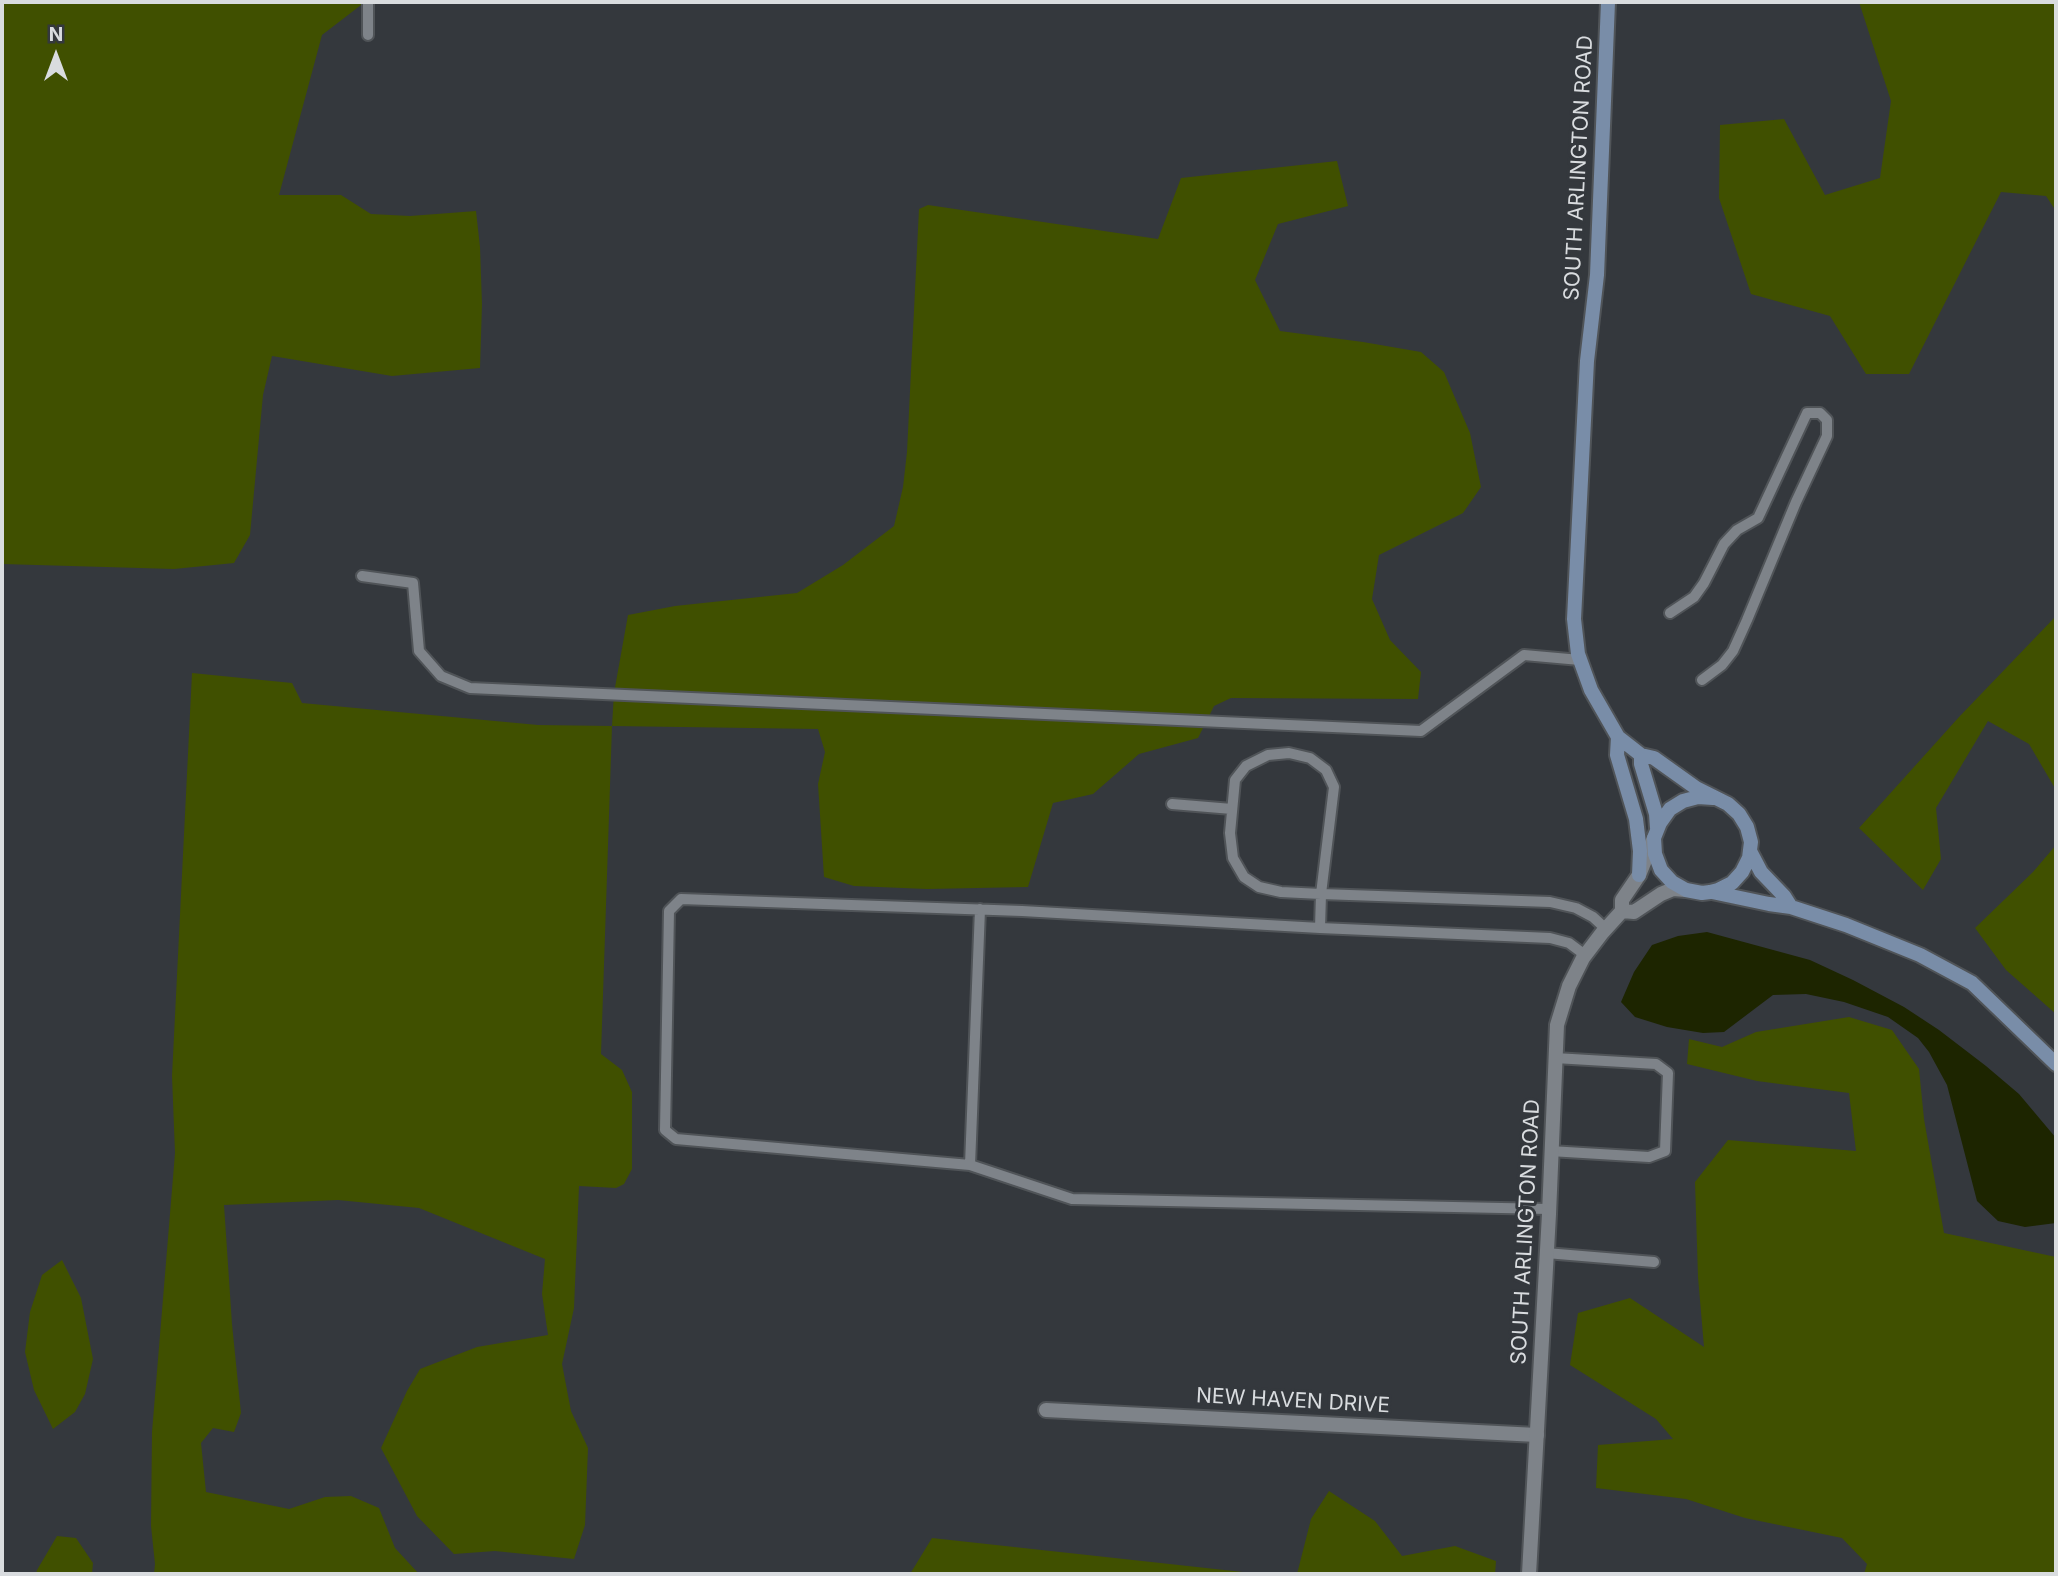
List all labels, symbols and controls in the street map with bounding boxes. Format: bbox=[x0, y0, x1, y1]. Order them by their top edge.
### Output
north arrow bbox=[21, 21, 91, 91]
text: N bbox=[49, 23, 63, 46]
street label: SOUTH ARLINGTON ROAD bbox=[1559, 35, 1599, 301]
street label: SOUTH ARLINGTON ROAD bbox=[1506, 1099, 1546, 1365]
street label: NEW HAVEN DRIVE bbox=[1195, 1383, 1391, 1419]

